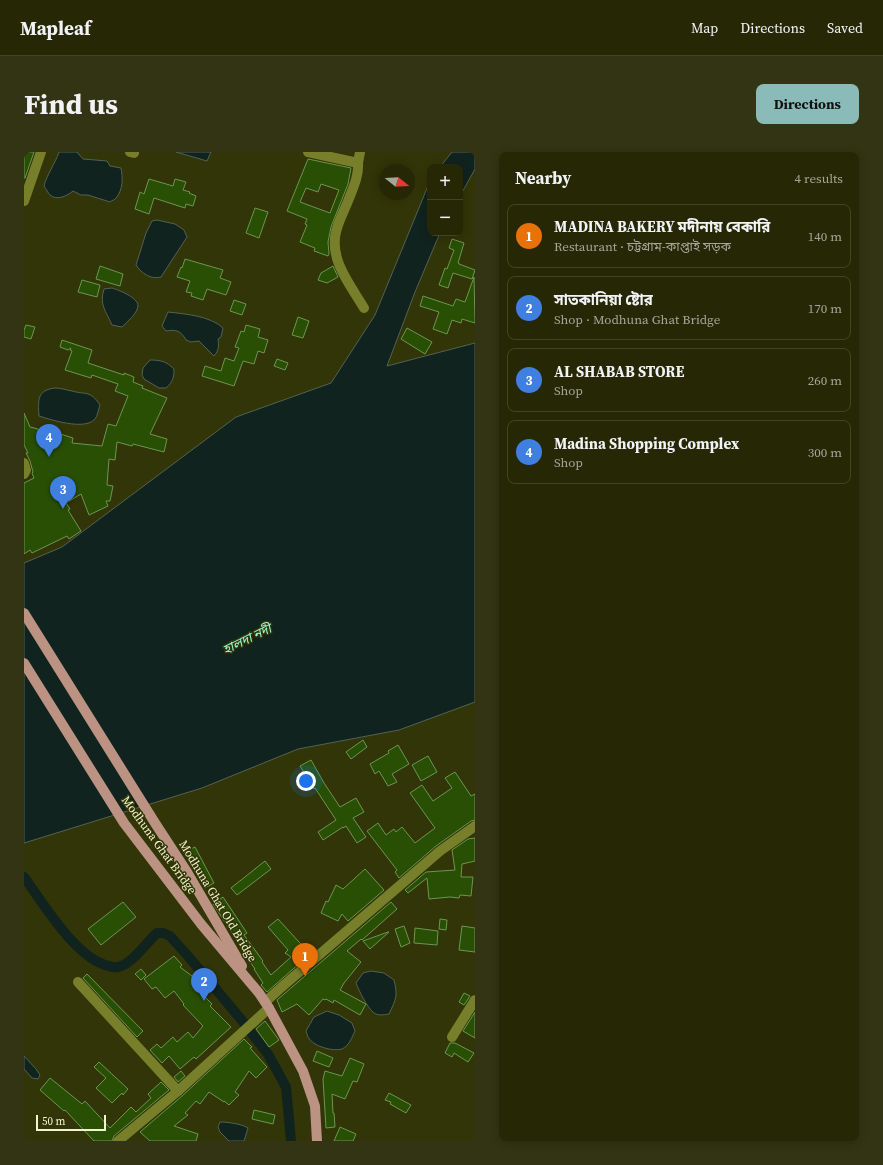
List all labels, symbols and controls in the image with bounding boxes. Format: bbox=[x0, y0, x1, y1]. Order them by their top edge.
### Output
text: Mapleaf bbox=[20, 15, 91, 41]
text: Map bbox=[691, 18, 718, 38]
text: Directions bbox=[740, 18, 805, 38]
text: Saved bbox=[827, 18, 863, 38]
button: Directions bbox=[756, 84, 859, 124]
text: Find us bbox=[24, 85, 118, 123]
north arrow bbox=[379, 164, 415, 200]
map controls bbox=[427, 164, 463, 236]
button: + bbox=[427, 164, 463, 200]
text: Nearby bbox=[515, 166, 571, 190]
text: 4 results bbox=[795, 170, 843, 187]
button: − bbox=[427, 200, 463, 236]
text: MADINA BAKERY মদীনায় বেকারি bbox=[554, 216, 770, 237]
text: 1 bbox=[525, 228, 533, 245]
text: 140 m bbox=[808, 228, 842, 245]
text: Restaurant · চট্টগ্রাম-কাপ্তাই সড়ক bbox=[554, 238, 731, 255]
text: সাতকানিয়া ষ্টোর bbox=[554, 289, 653, 310]
text: 2 bbox=[525, 300, 533, 317]
text: 170 m bbox=[808, 300, 842, 317]
text: Shop · Modhuna Ghat Bridge bbox=[554, 311, 720, 328]
text: AL SHABAB STORE bbox=[554, 361, 685, 382]
text: 3 bbox=[525, 372, 533, 389]
text: 260 m bbox=[808, 372, 842, 389]
text: Shop bbox=[554, 382, 583, 399]
pin: 4 bbox=[36, 424, 62, 457]
text: Madina Shopping Complex bbox=[554, 433, 739, 454]
text: 4 bbox=[525, 444, 533, 461]
text: 300 m bbox=[808, 444, 842, 461]
text: Shop bbox=[554, 454, 583, 471]
pin: 3 bbox=[50, 476, 76, 509]
water label: হালদা নদী bbox=[220, 619, 276, 658]
your location bbox=[296, 771, 316, 791]
street label: Modhuna Ghat Bridge bbox=[118, 793, 200, 897]
street label: Modhuna Ghat Old Bridge bbox=[175, 837, 261, 965]
pin: 1 bbox=[292, 943, 318, 976]
pin: 2 bbox=[191, 968, 217, 1001]
scale bar bbox=[36, 1113, 106, 1132]
text: 50 m bbox=[42, 1114, 65, 1129]

